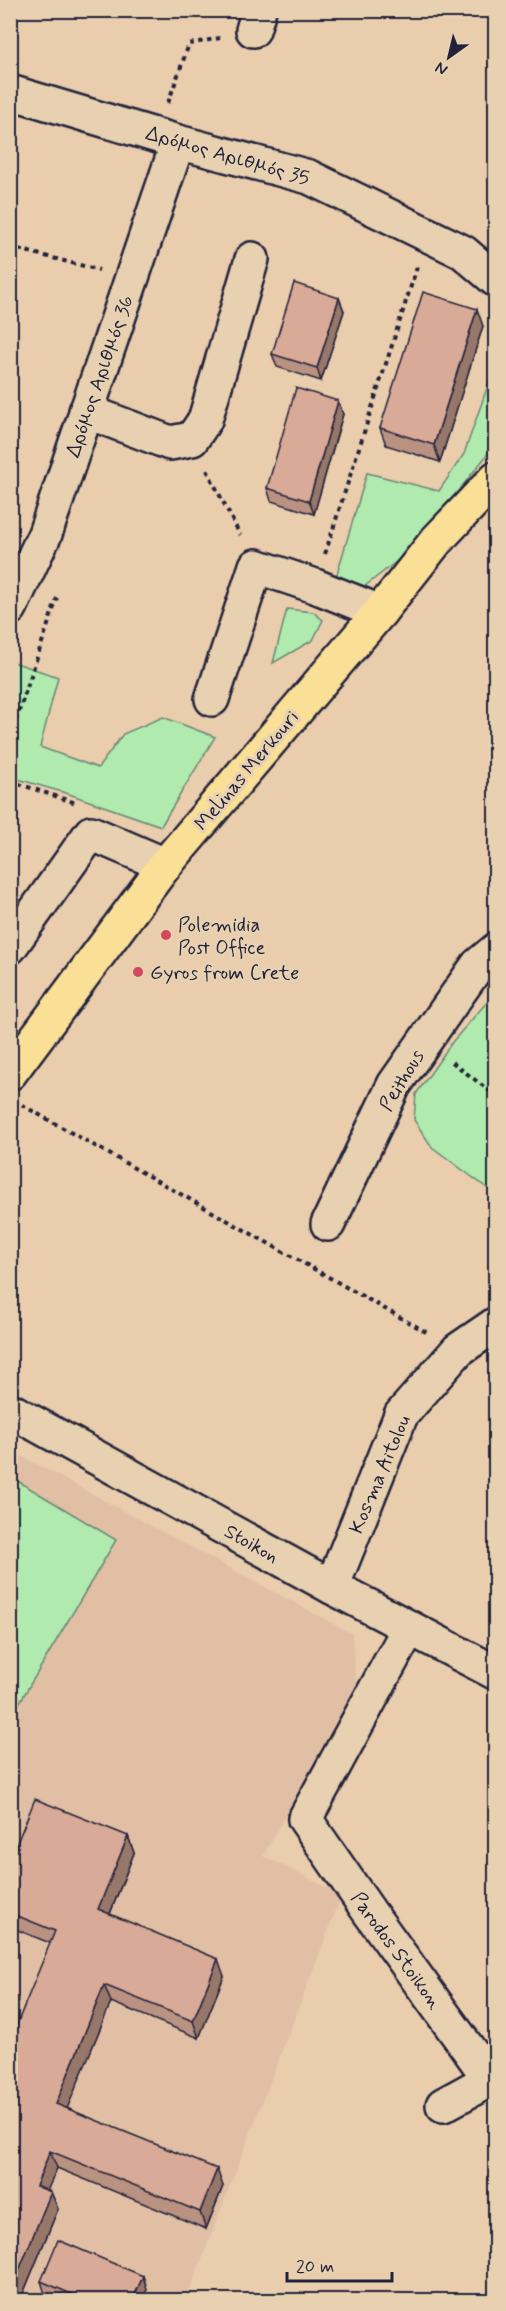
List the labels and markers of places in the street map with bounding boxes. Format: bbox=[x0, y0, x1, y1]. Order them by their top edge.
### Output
place label: Polemidia Post Office bbox=[178, 912, 265, 962]
marker: Polemidia Post Office bbox=[159, 928, 173, 942]
place label: Gyros from Crete bbox=[150, 960, 299, 987]
marker: Gyros from Crete bbox=[131, 965, 145, 979]

